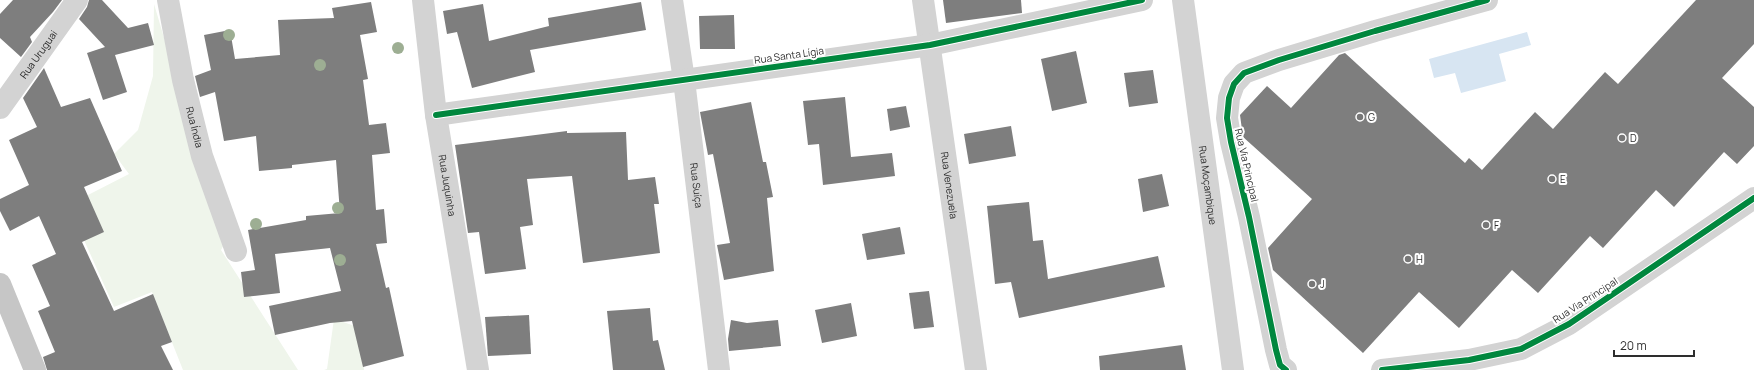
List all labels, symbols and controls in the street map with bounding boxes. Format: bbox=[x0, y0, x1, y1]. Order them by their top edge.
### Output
street label: Rua Uruguai bbox=[16, 27, 60, 81]
street label: Rua Santa Lígia bbox=[753, 43, 825, 67]
street label: Rua Índia bbox=[183, 105, 207, 149]
place label: G bbox=[1368, 110, 1375, 124]
marker: G bbox=[1355, 112, 1365, 122]
street label: Rua Via Principal bbox=[1232, 127, 1262, 203]
place label: D bbox=[1630, 131, 1637, 145]
marker: D bbox=[1617, 133, 1627, 143]
street label: Rua Moçambique bbox=[1196, 145, 1220, 226]
street label: Rua Venezuela bbox=[938, 151, 961, 220]
street label: Rua Juquinha bbox=[436, 154, 460, 217]
street label: Rua Suíça bbox=[687, 162, 706, 209]
place label: E bbox=[1560, 172, 1566, 186]
marker: E bbox=[1547, 174, 1557, 184]
place label: F bbox=[1494, 218, 1499, 232]
marker: F bbox=[1481, 220, 1491, 230]
place label: H bbox=[1416, 252, 1423, 266]
marker: H bbox=[1403, 254, 1413, 264]
street label: Rua Via Principal bbox=[1550, 274, 1620, 326]
place label: J bbox=[1320, 277, 1325, 291]
marker: J bbox=[1307, 279, 1317, 289]
scale bar bbox=[1614, 332, 1694, 358]
text: 20 m bbox=[1620, 337, 1647, 354]

